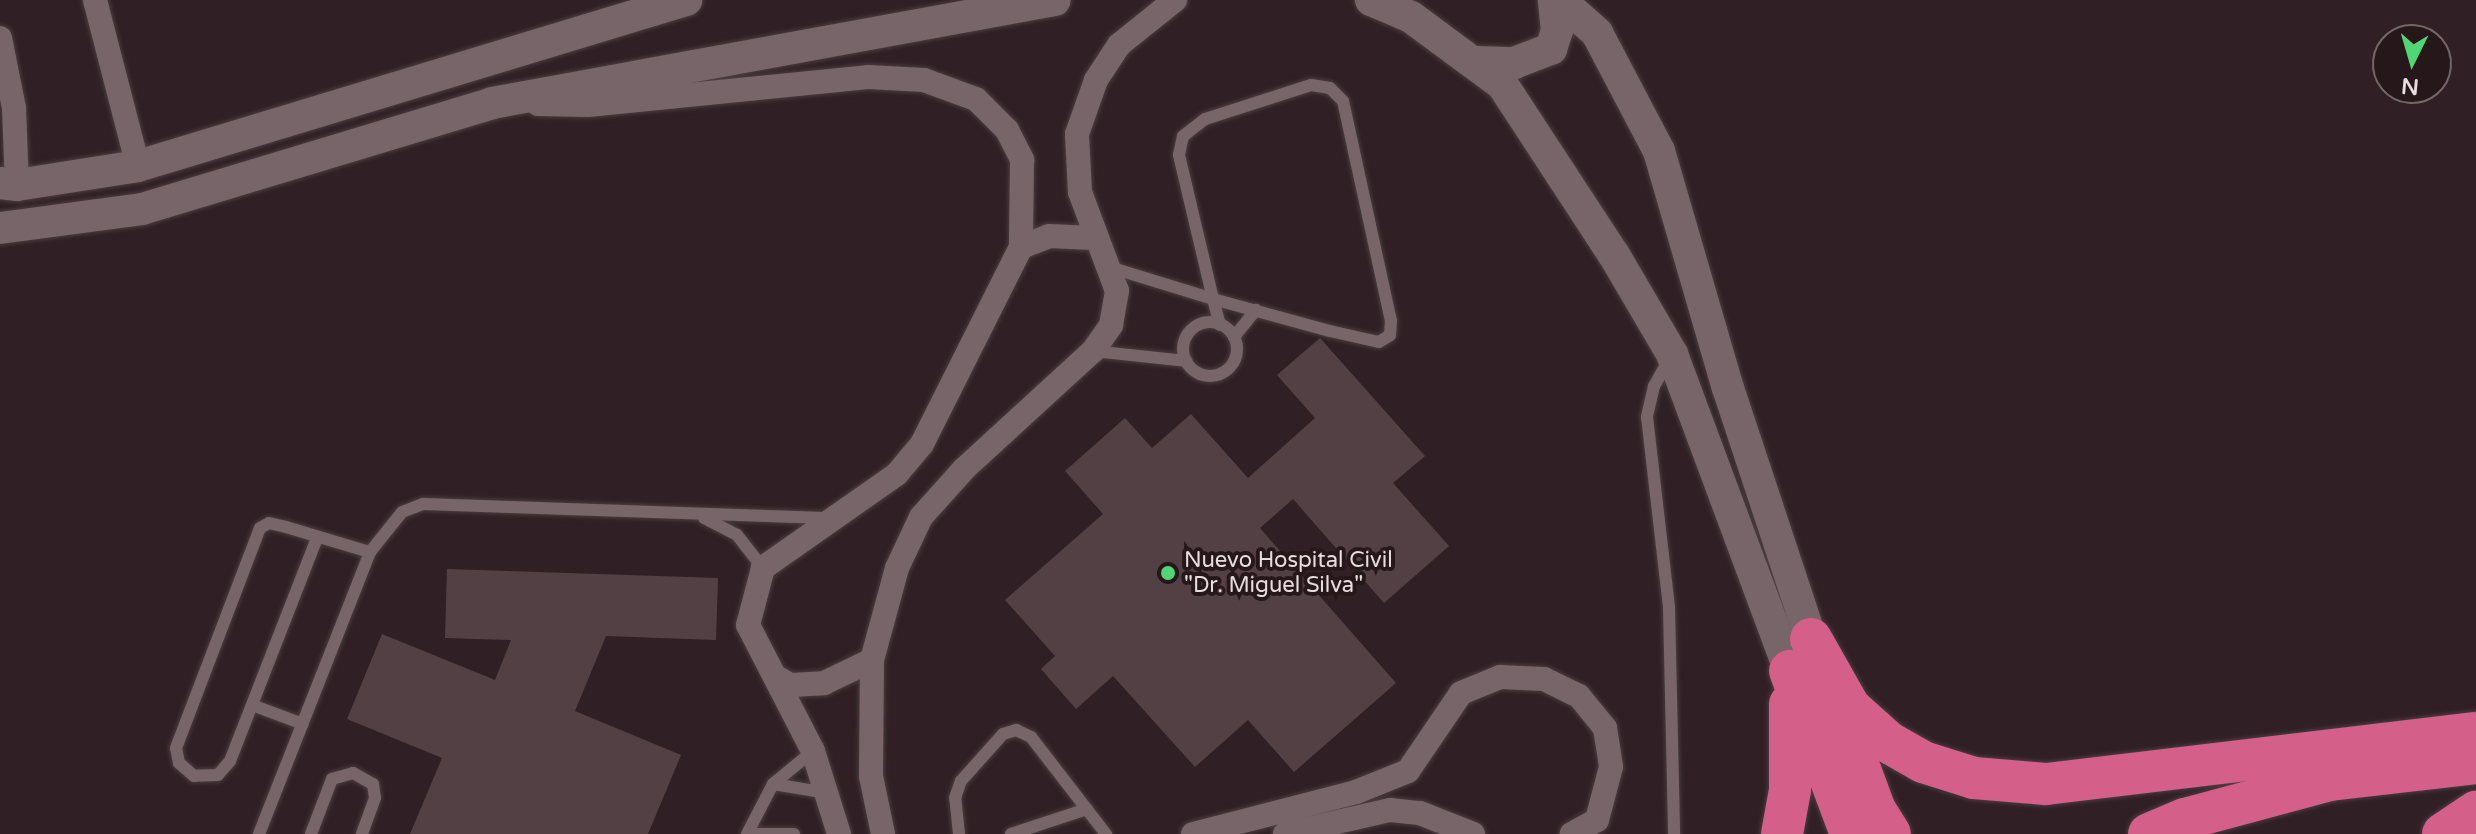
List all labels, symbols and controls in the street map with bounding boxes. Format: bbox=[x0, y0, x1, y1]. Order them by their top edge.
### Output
north arrow bbox=[2372, 24, 2452, 104]
text: N bbox=[2400, 72, 2420, 100]
place label: Nuevo Hospital Civil "Dr. Miguel Silva" bbox=[1184, 547, 1393, 598]
marker: Nuevo Hospital Civil "Dr. Miguel Silva" bbox=[1159, 564, 1177, 582]

